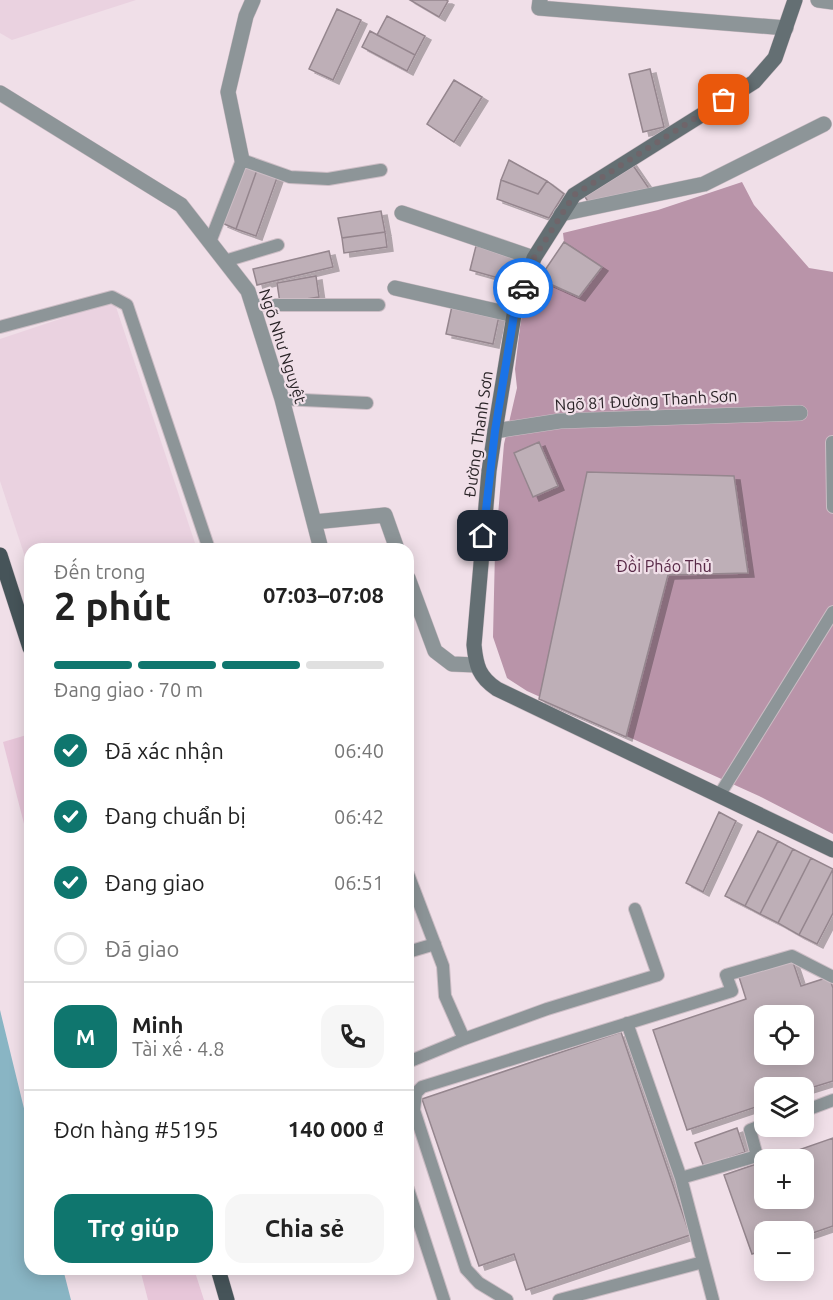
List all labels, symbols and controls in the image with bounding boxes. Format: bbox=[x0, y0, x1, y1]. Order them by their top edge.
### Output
pin bbox=[698, 74, 749, 125]
icon: bag bbox=[707, 83, 740, 116]
courier bbox=[493, 258, 553, 318]
icon: car bbox=[507, 272, 540, 305]
street label: Ngõ Như Nguyệt bbox=[256, 286, 310, 406]
street label: Đường Thanh Sơn bbox=[460, 370, 496, 498]
street label: Ngõ 81 Đường Thanh Sơn bbox=[554, 386, 738, 414]
pin bbox=[457, 510, 508, 561]
icon: home bbox=[466, 519, 499, 552]
park label: Đồi Pháo Thủ bbox=[616, 554, 712, 575]
text: Đến trong bbox=[54, 560, 145, 583]
text: 07:03–07:08 bbox=[263, 582, 384, 607]
text: 2 phút bbox=[54, 584, 171, 627]
text: Đang giao · 70 m bbox=[54, 678, 203, 701]
icon: check bbox=[54, 734, 87, 767]
text: Đã xác nhận bbox=[105, 738, 224, 763]
text: 06:40 bbox=[334, 739, 384, 762]
icon: check bbox=[54, 800, 87, 833]
text: Đang chuẩn bị bbox=[105, 803, 246, 828]
text: 06:42 bbox=[334, 805, 384, 828]
icon: check bbox=[54, 866, 87, 899]
text: Đang giao bbox=[105, 870, 205, 895]
text: 06:51 bbox=[334, 871, 384, 894]
text: Đã giao bbox=[105, 936, 179, 961]
button: phone bbox=[321, 1005, 384, 1068]
map controls bbox=[754, 1005, 814, 1281]
button: locate bbox=[754, 1005, 814, 1065]
text: Minh bbox=[132, 1012, 183, 1037]
text: M bbox=[76, 1024, 95, 1049]
text: Tài xế · 4.8 bbox=[132, 1037, 225, 1060]
button: layers bbox=[754, 1077, 814, 1137]
text: 140 000 ₫ bbox=[288, 1116, 384, 1141]
text: Đơn hàng #5195 bbox=[54, 1117, 219, 1142]
button: + bbox=[754, 1149, 814, 1209]
button: Trợ giúp bbox=[54, 1194, 213, 1263]
button: Chia sẻ bbox=[225, 1194, 384, 1263]
button: − bbox=[754, 1221, 814, 1281]

